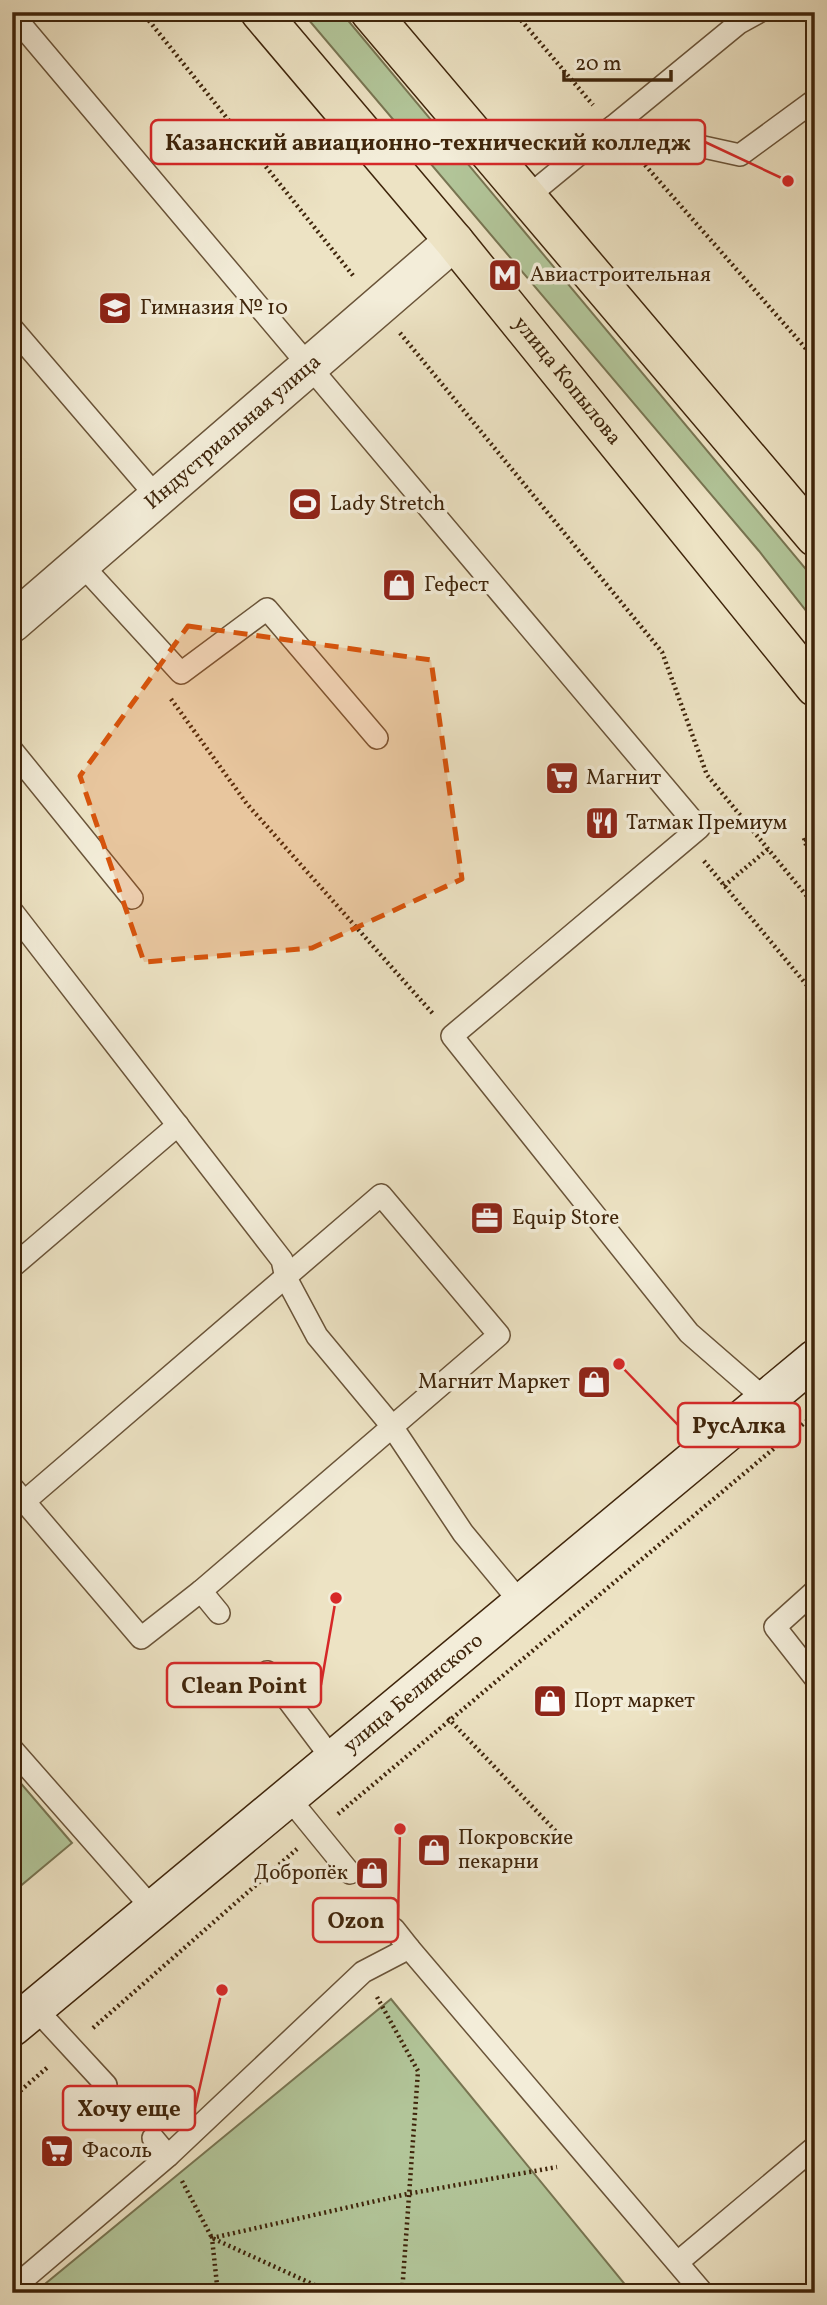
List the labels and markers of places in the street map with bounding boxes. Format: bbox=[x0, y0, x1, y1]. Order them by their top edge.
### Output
callout: Казанский авиационно-технический колледж bbox=[151, 120, 705, 164]
metro station icon: Авиастроительная bbox=[486, 256, 524, 294]
place label: Авиастроительная bbox=[530, 261, 711, 290]
school or university icon: Гимназия № 10 bbox=[96, 289, 134, 327]
place label: Гимназия № 10 bbox=[140, 294, 288, 323]
sports icon: Lady Stretch bbox=[286, 485, 324, 523]
place label: Lady Stretch bbox=[330, 490, 445, 519]
shop icon: Гефест bbox=[380, 566, 418, 604]
place label: Гефест bbox=[424, 571, 489, 600]
supermarket icon: Магнит bbox=[543, 759, 581, 797]
place label: Магнит bbox=[586, 764, 662, 793]
restaurant icon: Татмак Премиум bbox=[583, 804, 621, 842]
place label: Татмак Премиум bbox=[626, 809, 787, 838]
office icon: Equip Store bbox=[468, 1199, 506, 1237]
place label: Equip Store bbox=[512, 1204, 619, 1233]
shop icon: Магнит Маркет bbox=[575, 1363, 613, 1401]
place label: Магнит Маркет bbox=[418, 1368, 570, 1397]
callout: РусАлка bbox=[678, 1403, 800, 1447]
callout: Clean Point bbox=[167, 1663, 321, 1707]
shop icon: Порт маркет bbox=[531, 1682, 569, 1720]
place label: Порт маркет bbox=[574, 1687, 695, 1716]
place label: Покровские пекарни bbox=[458, 1824, 573, 1877]
shop icon: Покровские пекарни bbox=[415, 1831, 453, 1869]
shop icon: Добропёк bbox=[353, 1854, 391, 1892]
place label: Добропёк bbox=[254, 1859, 348, 1888]
callout: Ozon bbox=[313, 1898, 398, 1942]
callout: Хочу еще bbox=[63, 2086, 195, 2130]
supermarket icon: Фасоль bbox=[38, 2132, 76, 2170]
place label: Фасоль bbox=[82, 2137, 152, 2166]

